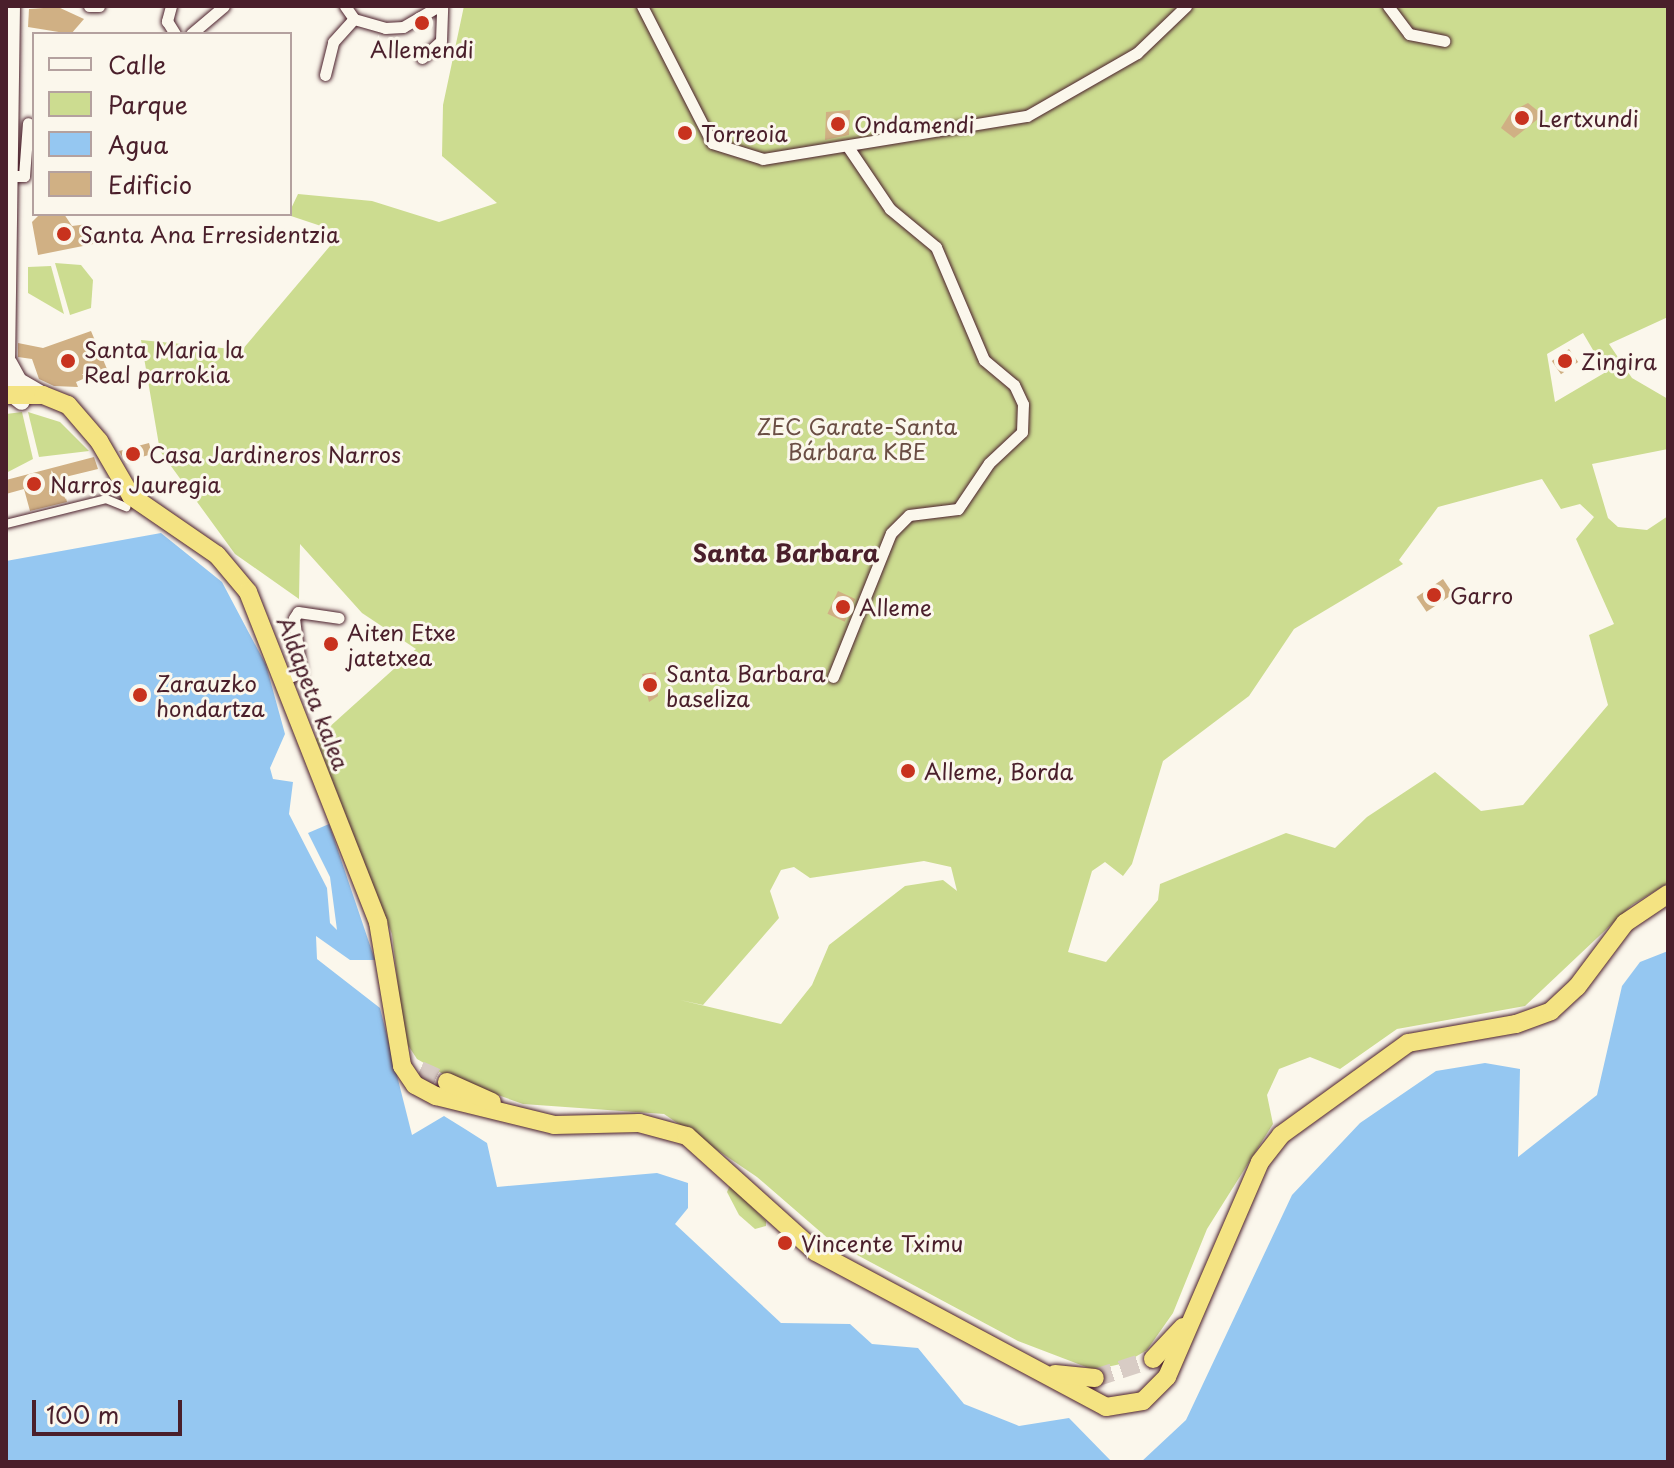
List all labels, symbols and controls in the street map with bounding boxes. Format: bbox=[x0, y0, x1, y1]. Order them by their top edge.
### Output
marker: Allemendi bbox=[413, 14, 431, 32]
legend bbox=[32, 32, 292, 216]
place label: Allemendi bbox=[370, 36, 474, 62]
text: Calle bbox=[108, 46, 166, 82]
text: Parque bbox=[108, 86, 188, 122]
place label: Lertxundi bbox=[1538, 105, 1639, 131]
marker: Lertxundi bbox=[1513, 109, 1531, 127]
place label: Ondamendi bbox=[854, 111, 974, 137]
marker: Ondamendi bbox=[829, 115, 847, 133]
place label: Torreoia bbox=[701, 120, 788, 146]
marker: Torreoia bbox=[676, 124, 694, 142]
text: Agua bbox=[108, 126, 168, 162]
text: Edificio bbox=[108, 166, 192, 202]
place label: Santa Ana Erresidentzia bbox=[80, 221, 340, 247]
marker: Santa Ana Erresidentzia bbox=[55, 225, 73, 243]
place label: Santa Maria la Real parrokia bbox=[84, 335, 244, 386]
place label: Zingira bbox=[1581, 348, 1657, 374]
marker: Santa Maria la Real parrokia bbox=[59, 352, 77, 370]
marker: Zingira bbox=[1556, 352, 1574, 370]
park label: ZEC Garate-Santa Bárbara KBE bbox=[757, 412, 957, 464]
place label: Casa Jardineros Narros bbox=[149, 441, 402, 467]
marker: Casa Jardineros Narros bbox=[124, 445, 142, 463]
place label: Narros Jauregia bbox=[50, 471, 222, 497]
marker: Narros Jauregia bbox=[25, 475, 43, 493]
district label: Santa Barbara bbox=[693, 539, 879, 567]
place label: Garro bbox=[1450, 582, 1513, 608]
marker: Garro bbox=[1425, 586, 1443, 604]
place label: Alleme bbox=[859, 594, 932, 620]
marker: Alleme bbox=[834, 598, 852, 616]
street label: Aldapeta kalea bbox=[273, 612, 355, 774]
place label: Aiten Etxe jatetxea bbox=[347, 618, 457, 670]
marker: Aiten Etxe jatetxea bbox=[322, 635, 340, 653]
place label: Santa Barbara baseliza bbox=[666, 659, 824, 710]
place label: Zarauzko hondartza bbox=[156, 669, 265, 720]
marker: Santa Barbara baseliza bbox=[641, 676, 659, 694]
marker: Zarauzko hondartza bbox=[131, 686, 149, 704]
place label: Alleme, Borda bbox=[924, 758, 1074, 784]
marker: Alleme, Borda bbox=[899, 762, 917, 780]
place label: Vincente Tximu bbox=[801, 1230, 963, 1256]
marker: Vincente Tximu bbox=[776, 1234, 794, 1252]
scale bar bbox=[36, 1384, 186, 1434]
text: 100 m bbox=[46, 1396, 119, 1432]

